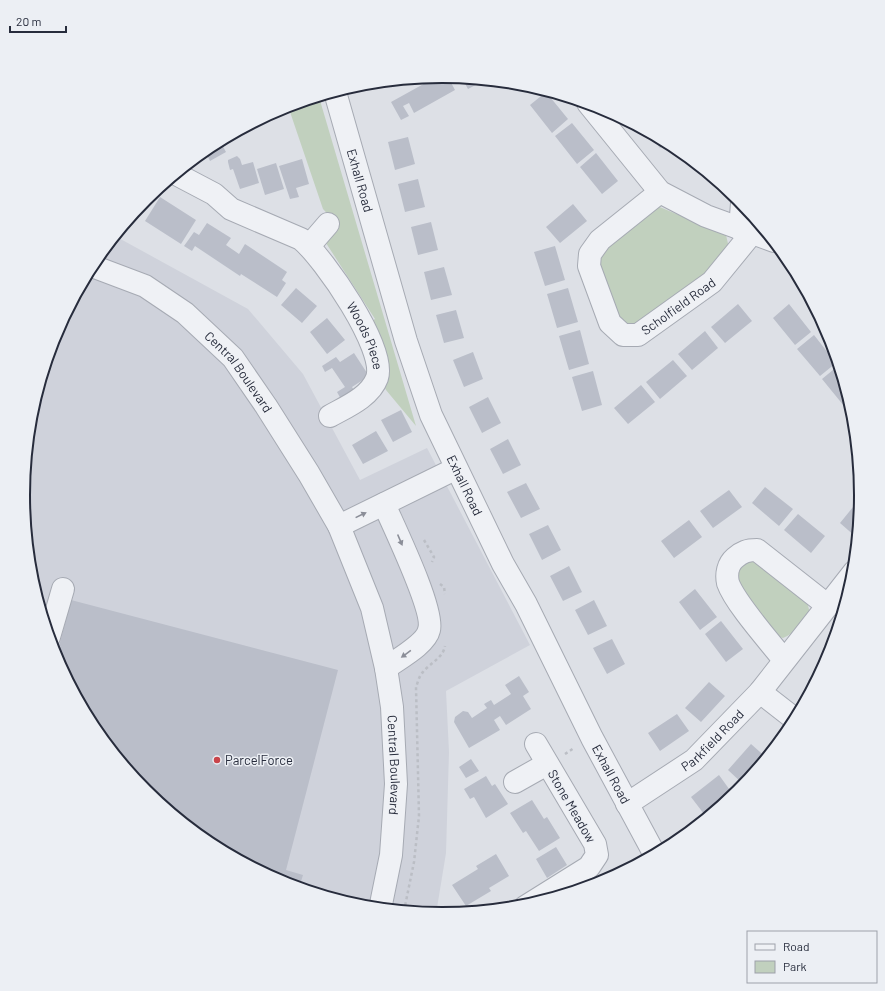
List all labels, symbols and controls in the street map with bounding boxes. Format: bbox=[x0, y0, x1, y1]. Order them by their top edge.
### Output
scale bar bbox=[10, 8, 66, 34]
text: 20 m bbox=[16, 14, 42, 28]
street label: Exhall Road bbox=[344, 147, 377, 214]
street label: Scholfield Road bbox=[638, 274, 719, 338]
street label: Woods Piece bbox=[343, 299, 386, 370]
street label: Central Boulevard bbox=[201, 328, 276, 415]
street label: Exhall Road bbox=[444, 452, 486, 518]
one-way arrow bbox=[356, 512, 367, 518]
one-way arrow bbox=[397, 534, 403, 546]
one-way arrow bbox=[400, 649, 411, 658]
street label: Parkfield Road bbox=[678, 706, 747, 774]
street label: Central Boulevard bbox=[384, 715, 404, 815]
street label: Exhall Road bbox=[589, 742, 634, 807]
place label: ParcelForce bbox=[225, 752, 293, 768]
marker: ParcelForce bbox=[212, 755, 222, 765]
street label: Stone Meadow bbox=[545, 767, 599, 845]
legend bbox=[747, 931, 877, 983]
text: Road bbox=[783, 939, 810, 953]
text: Park bbox=[783, 959, 807, 973]

